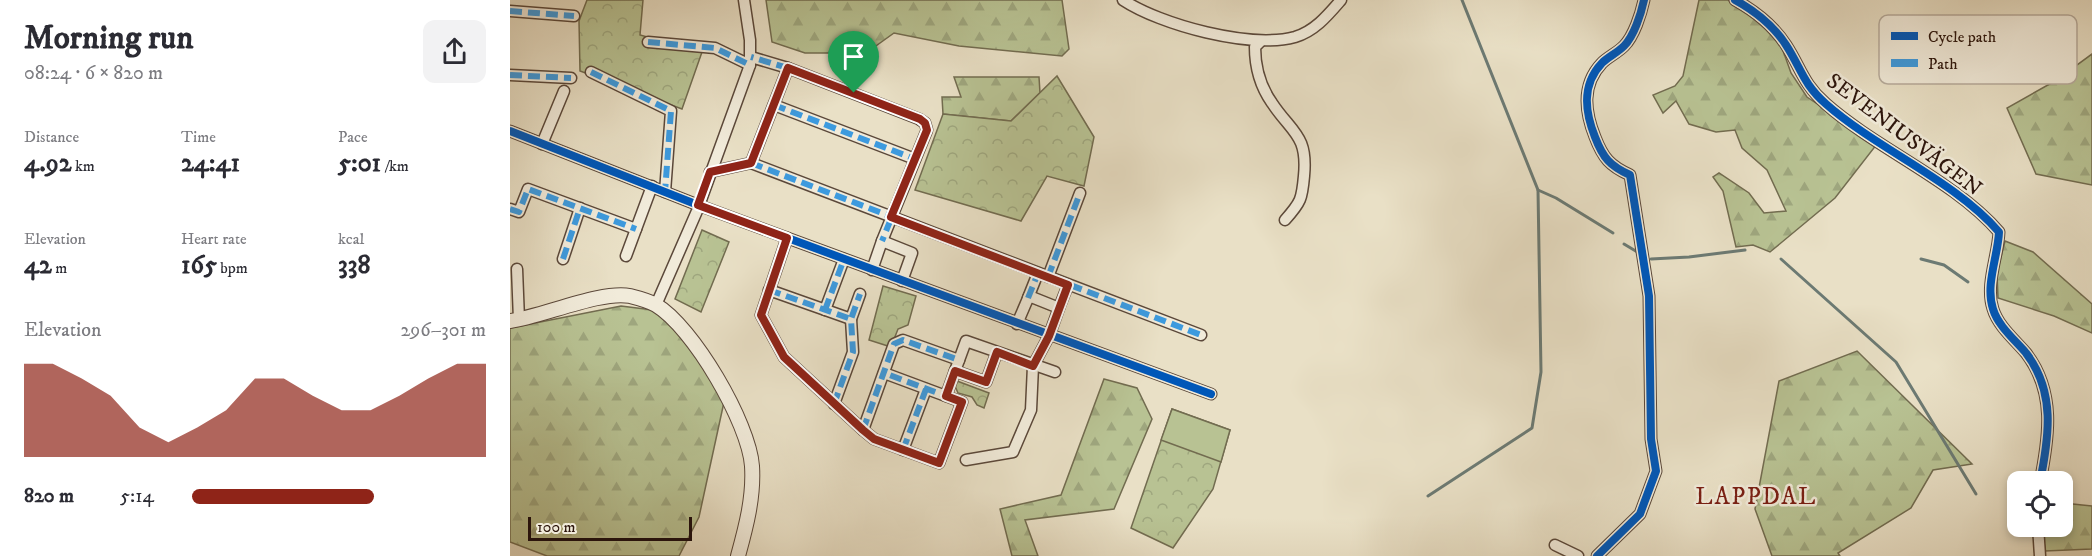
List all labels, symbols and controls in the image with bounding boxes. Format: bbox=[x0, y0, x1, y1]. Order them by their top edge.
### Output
legend bbox=[1879, 15, 2077, 84]
text: Morning run bbox=[24, 18, 193, 59]
button: share bbox=[423, 20, 486, 83]
text: Cycle path bbox=[1928, 27, 1997, 47]
pin bbox=[828, 31, 879, 93]
icon: arrive bbox=[837, 40, 870, 73]
text: Path bbox=[1928, 54, 1958, 74]
text: 08:24 · 6 × 820 m bbox=[24, 61, 163, 86]
street label: SEVENIUSVÄGEN bbox=[1821, 68, 1987, 202]
text: Distance bbox=[24, 127, 79, 147]
text: Time bbox=[181, 127, 216, 147]
text: Pace bbox=[338, 127, 368, 147]
text: 4.92 bbox=[24, 147, 72, 180]
text: 24:41 bbox=[181, 147, 240, 180]
text: 5:01 bbox=[338, 147, 381, 180]
text: km bbox=[72, 156, 95, 176]
text: /km bbox=[381, 156, 409, 176]
text: Elevation bbox=[24, 229, 86, 249]
text: Heart rate bbox=[181, 229, 247, 249]
text: kcal bbox=[338, 229, 364, 249]
text: 42 bbox=[24, 249, 52, 282]
text: 165 bbox=[181, 249, 217, 282]
text: 338 bbox=[338, 249, 370, 282]
text: m bbox=[52, 258, 67, 278]
text: bpm bbox=[217, 258, 248, 278]
text: Elevation bbox=[24, 318, 101, 343]
text: 296–301 m bbox=[400, 318, 486, 343]
map controls bbox=[2007, 471, 2073, 537]
button: locate bbox=[2007, 471, 2073, 537]
district label: LAPPDAL bbox=[1695, 482, 1817, 512]
text: 820 m bbox=[24, 484, 74, 509]
text: 5:14 bbox=[120, 484, 154, 509]
scale bar bbox=[528, 514, 692, 542]
text: 100 m bbox=[537, 517, 576, 537]

